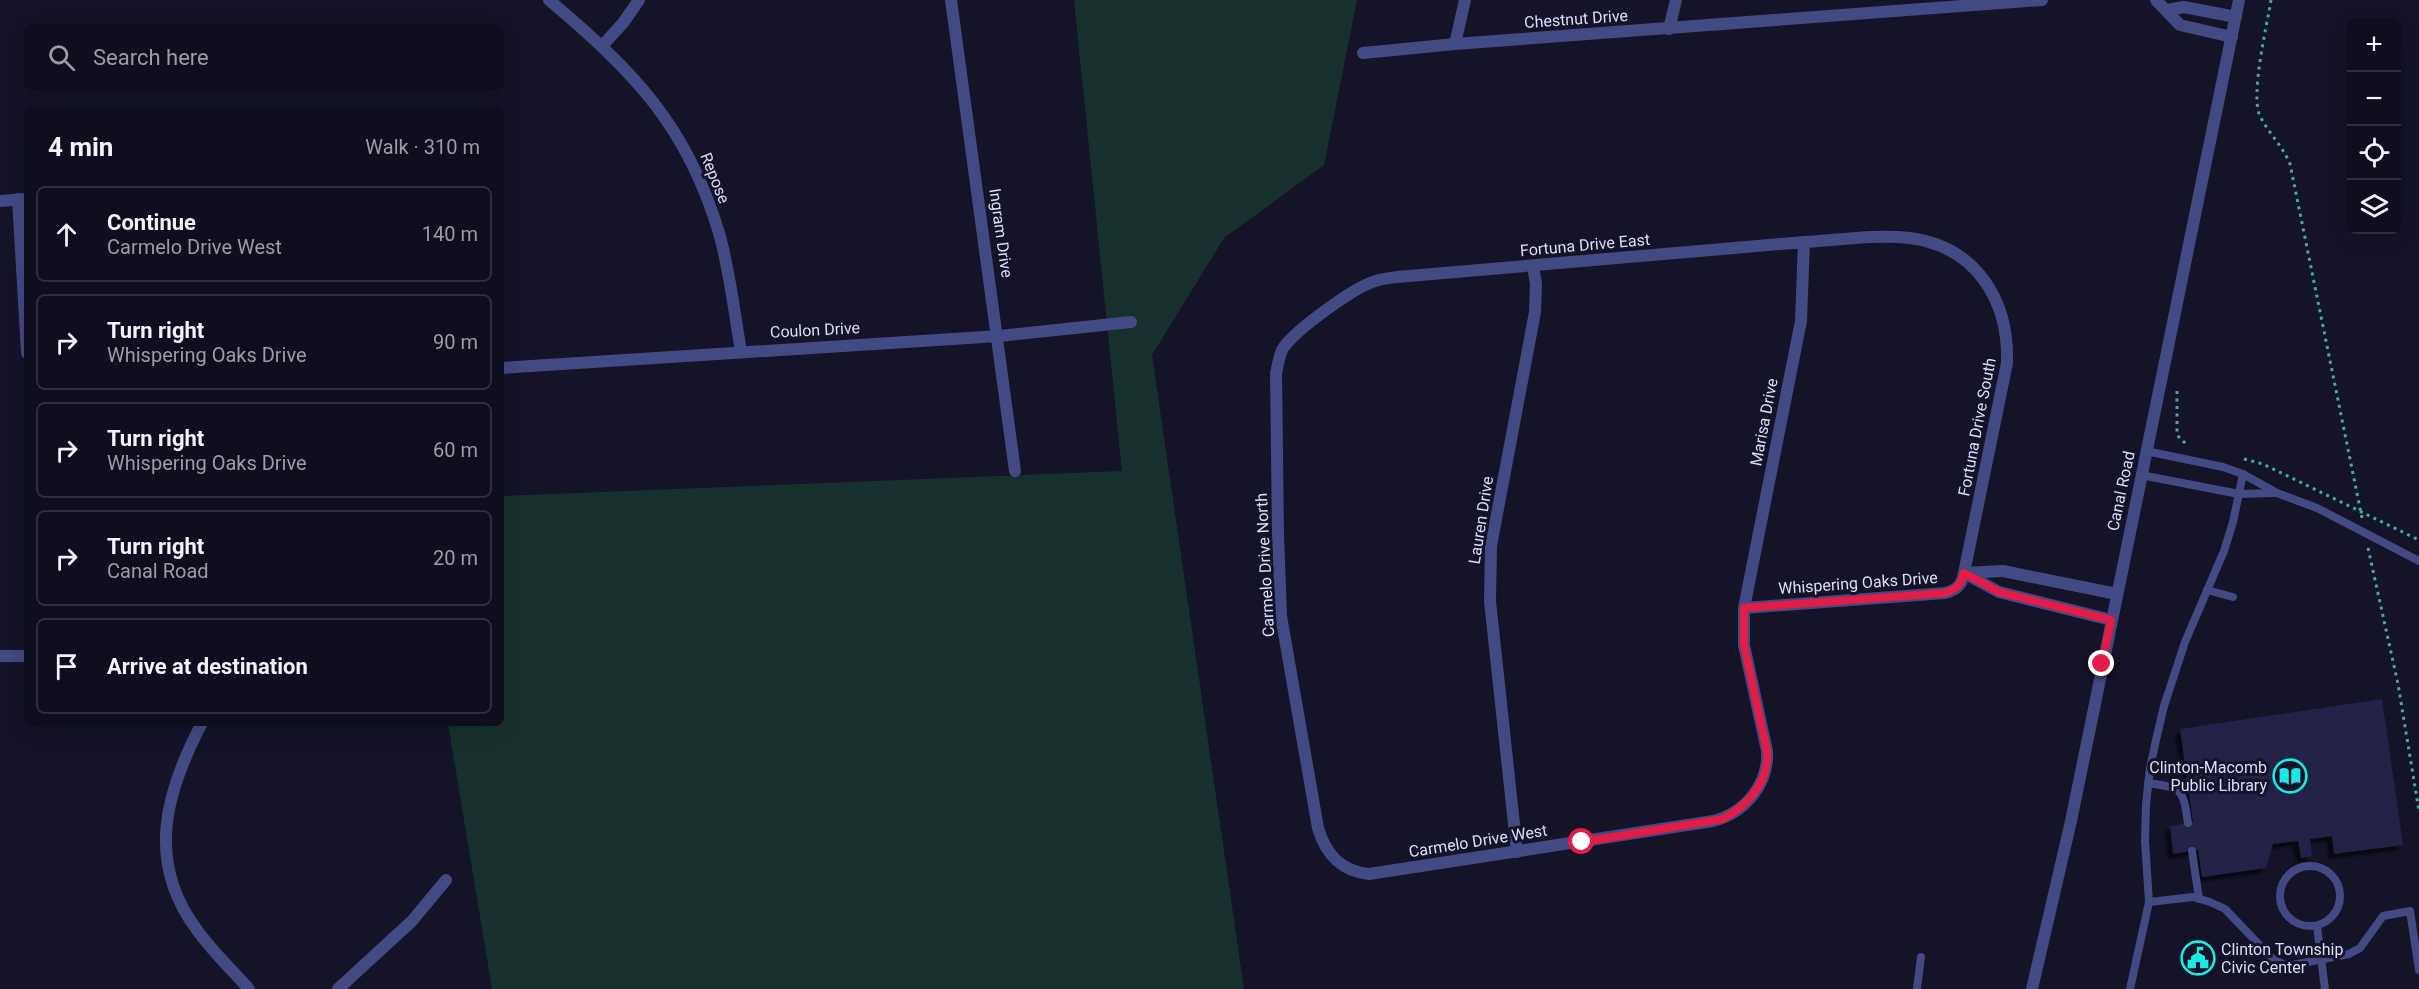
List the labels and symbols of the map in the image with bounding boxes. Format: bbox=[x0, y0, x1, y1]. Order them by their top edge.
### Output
street label: Chestnut Drive bbox=[1523, 6, 1629, 32]
street label: Repose bbox=[696, 150, 734, 206]
street label: Ingram Drive bbox=[985, 187, 1017, 279]
street label: Fortuna Drive East bbox=[1519, 230, 1651, 260]
street label: Coulon Drive bbox=[770, 318, 860, 342]
street label: Fortuna Drive South bbox=[1954, 356, 2000, 498]
street label: Marisa Drive bbox=[1746, 377, 1782, 467]
street label: Canal Road bbox=[2103, 449, 2139, 533]
street label: Lauren Drive bbox=[1465, 475, 1497, 565]
street label: Carmelo Drive North bbox=[1252, 492, 1278, 638]
street label: Whispering Oaks Drive bbox=[1778, 568, 1938, 598]
route end bbox=[2088, 650, 2114, 676]
place label: Clinton-Macomb Public Library bbox=[2149, 758, 2267, 795]
library icon: Clinton-Macomb Public Library bbox=[2272, 758, 2308, 794]
street label: Carmelo Drive West bbox=[1407, 821, 1549, 861]
route start bbox=[1568, 828, 1594, 854]
public building icon: Clinton Township Civic Center bbox=[2180, 940, 2216, 976]
place label: Clinton Township Civic Center bbox=[2221, 940, 2343, 977]

